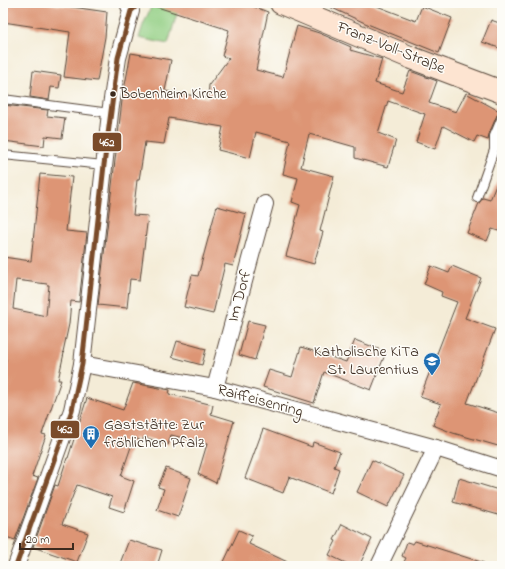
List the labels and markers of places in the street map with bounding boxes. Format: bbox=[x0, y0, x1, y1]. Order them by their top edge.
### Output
place label: Bobenheim Kirche bbox=[119, 83, 227, 105]
marker: Bobenheim Kirche bbox=[108, 89, 118, 99]
place label: Katholische KiTa St. Laurentius bbox=[314, 340, 419, 382]
school or university icon: Katholische KiTa St. Laurentius bbox=[422, 351, 442, 376]
place label: Gaststätte: Zur fröhlichen Pfalz bbox=[104, 413, 205, 455]
building icon: Gaststätte: Zur fröhlichen Pfalz bbox=[81, 424, 101, 449]

